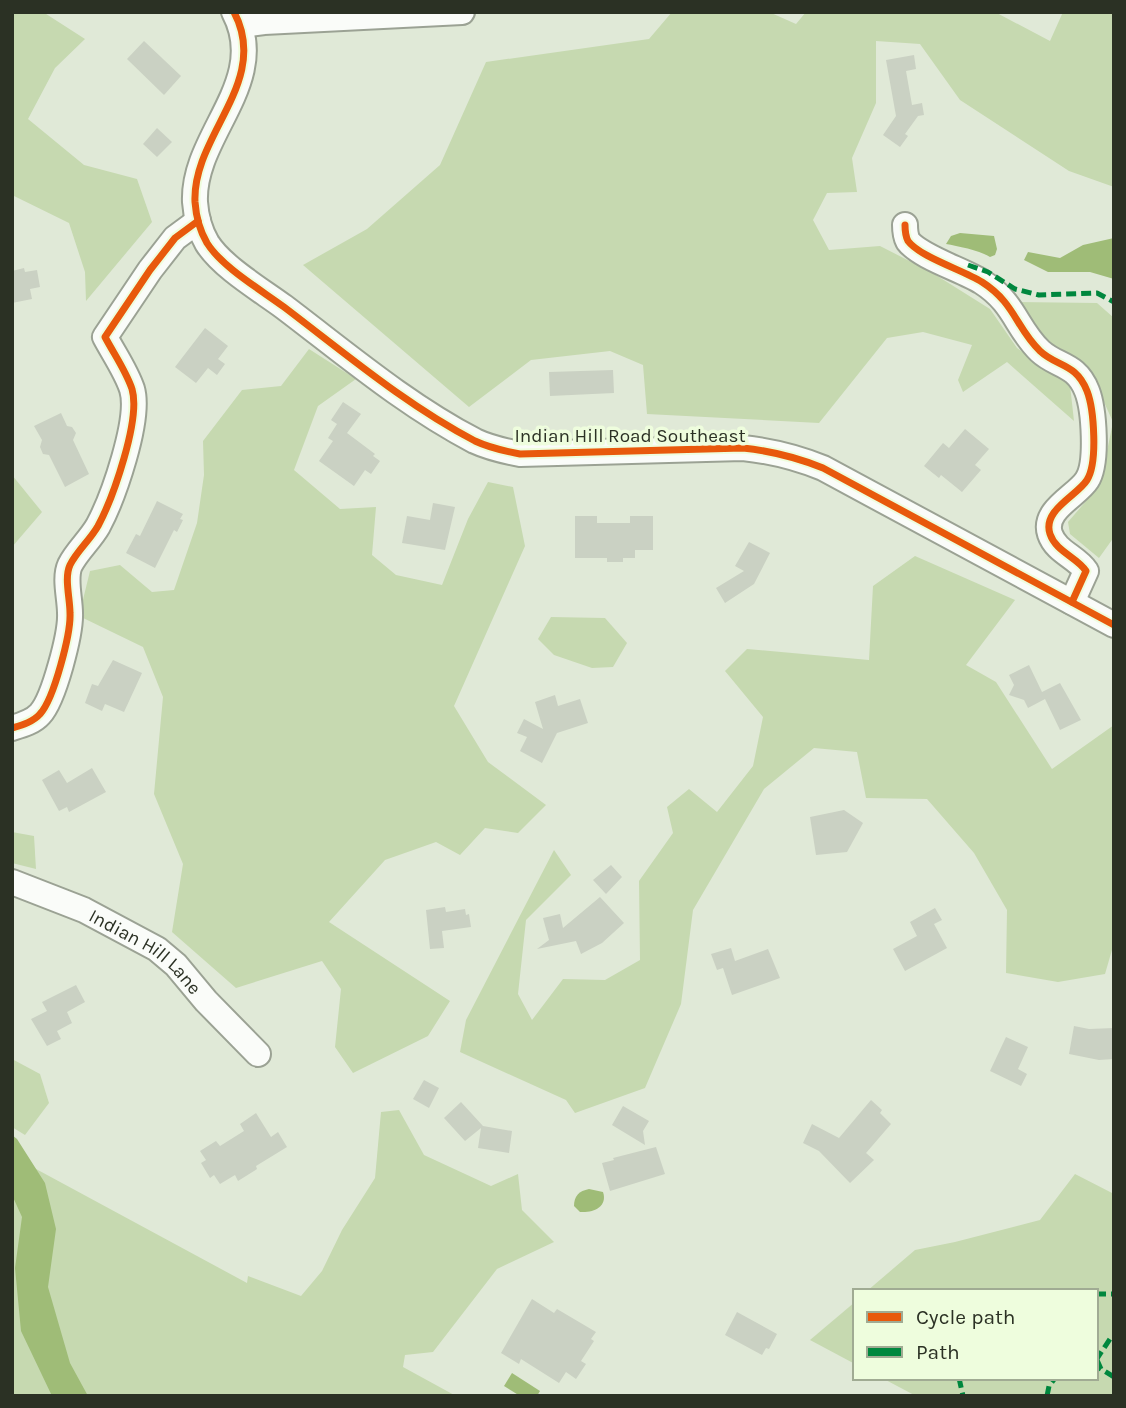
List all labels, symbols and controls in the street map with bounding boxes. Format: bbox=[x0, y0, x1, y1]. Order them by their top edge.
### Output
street label: Indian Hill Road Southeast bbox=[514, 425, 746, 447]
street label: Indian Hill Lane bbox=[85, 905, 206, 999]
legend bbox=[853, 1289, 1098, 1380]
text: Cycle path bbox=[916, 1305, 1016, 1329]
text: Path bbox=[916, 1340, 960, 1364]

